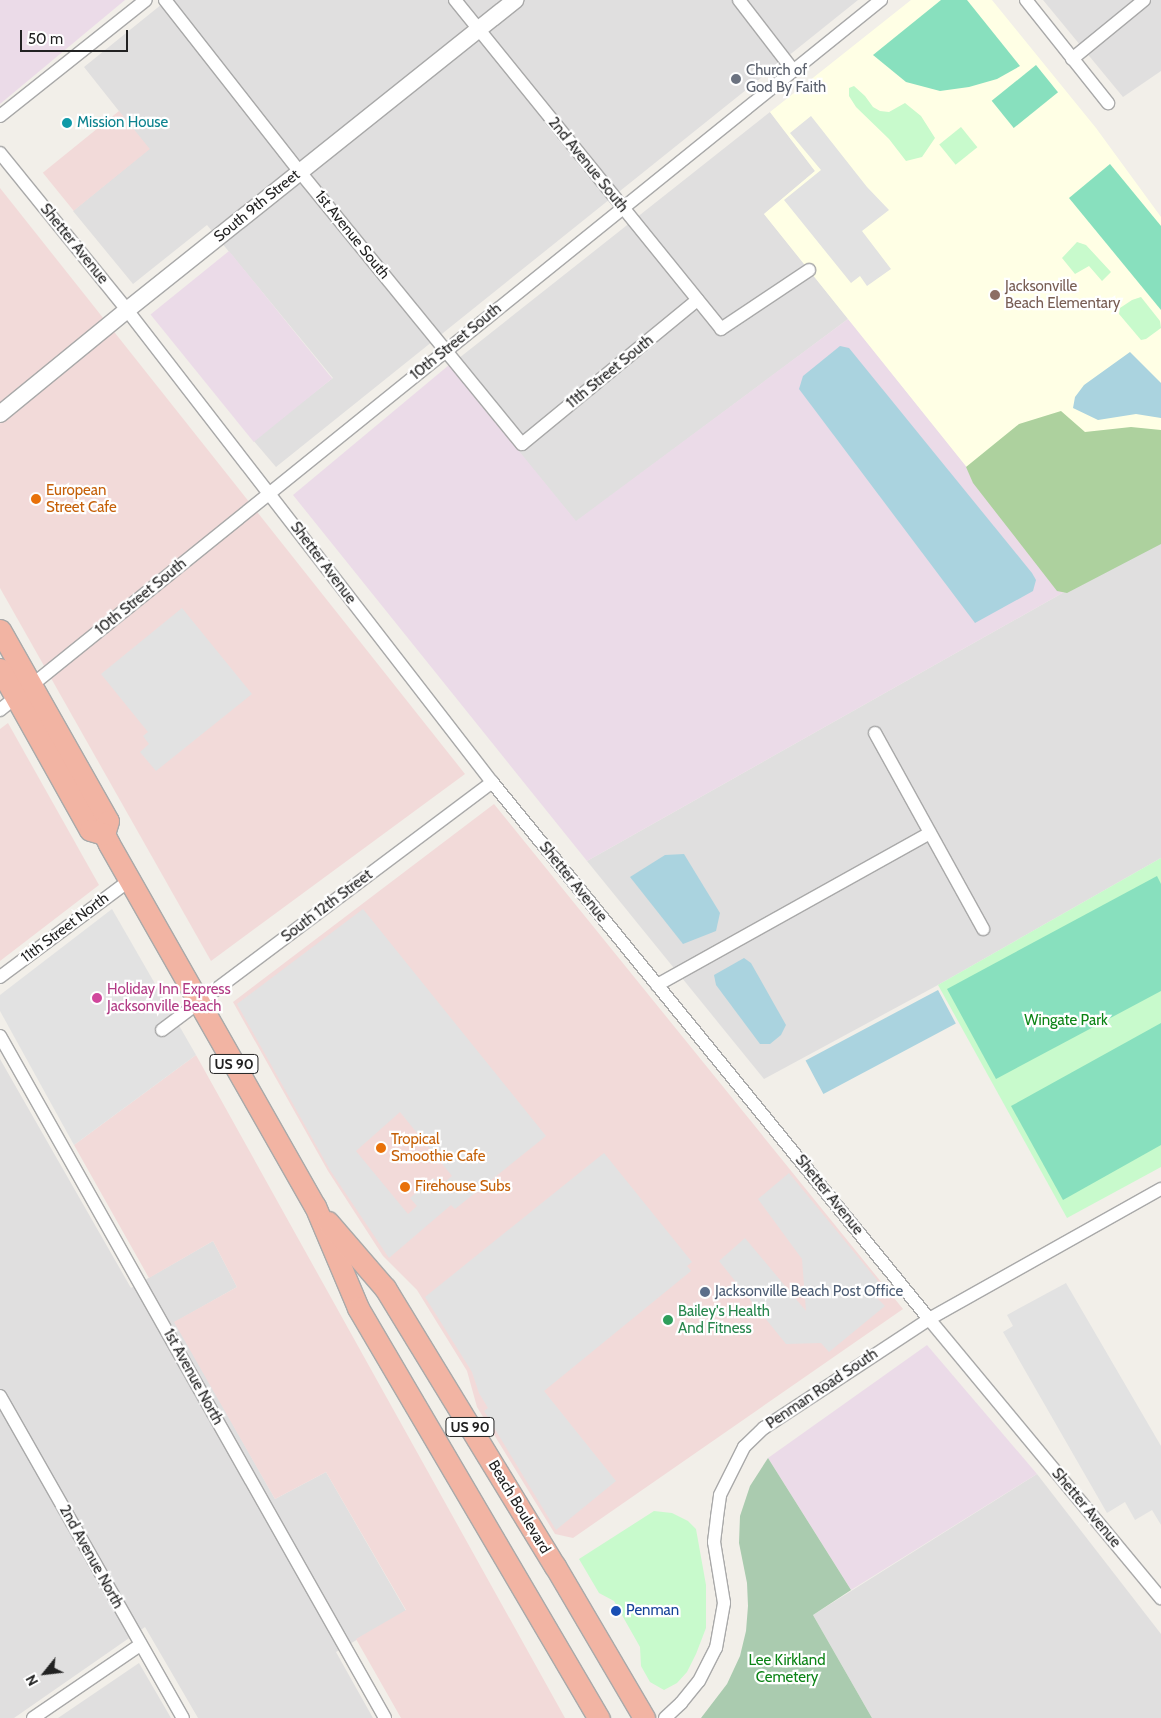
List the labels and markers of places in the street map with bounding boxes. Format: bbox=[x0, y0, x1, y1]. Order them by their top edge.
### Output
place label: Church of God By Faith bbox=[746, 61, 826, 96]
marker: Church of God By Faith bbox=[730, 73, 742, 85]
place label: Mission House bbox=[77, 114, 168, 132]
marker: Mission House bbox=[61, 117, 73, 129]
place label: Jacksonville Beach Elementary bbox=[1005, 277, 1120, 312]
marker: Jacksonville Beach Elementary bbox=[989, 289, 1001, 301]
place label: European Street Cafe bbox=[46, 481, 117, 516]
marker: European Street Cafe bbox=[30, 493, 42, 505]
place label: Holiday Inn Express Jacksonville Beach bbox=[107, 980, 231, 1015]
marker: Holiday Inn Express Jacksonville Beach bbox=[91, 992, 103, 1004]
place label: Tropical Smoothie Cafe bbox=[391, 1130, 485, 1165]
marker: Tropical Smoothie Cafe bbox=[375, 1142, 387, 1154]
place label: Firehouse Subs bbox=[415, 1178, 511, 1196]
marker: Firehouse Subs bbox=[399, 1181, 411, 1193]
place label: Jacksonville Beach Post Office bbox=[715, 1283, 903, 1301]
marker: Jacksonville Beach Post Office bbox=[699, 1286, 711, 1298]
place label: Bailey's Health And Fitness bbox=[678, 1302, 770, 1337]
marker: Bailey's Health And Fitness bbox=[662, 1314, 674, 1326]
place label: Penman bbox=[626, 1602, 679, 1620]
marker: Penman bbox=[610, 1605, 622, 1617]

